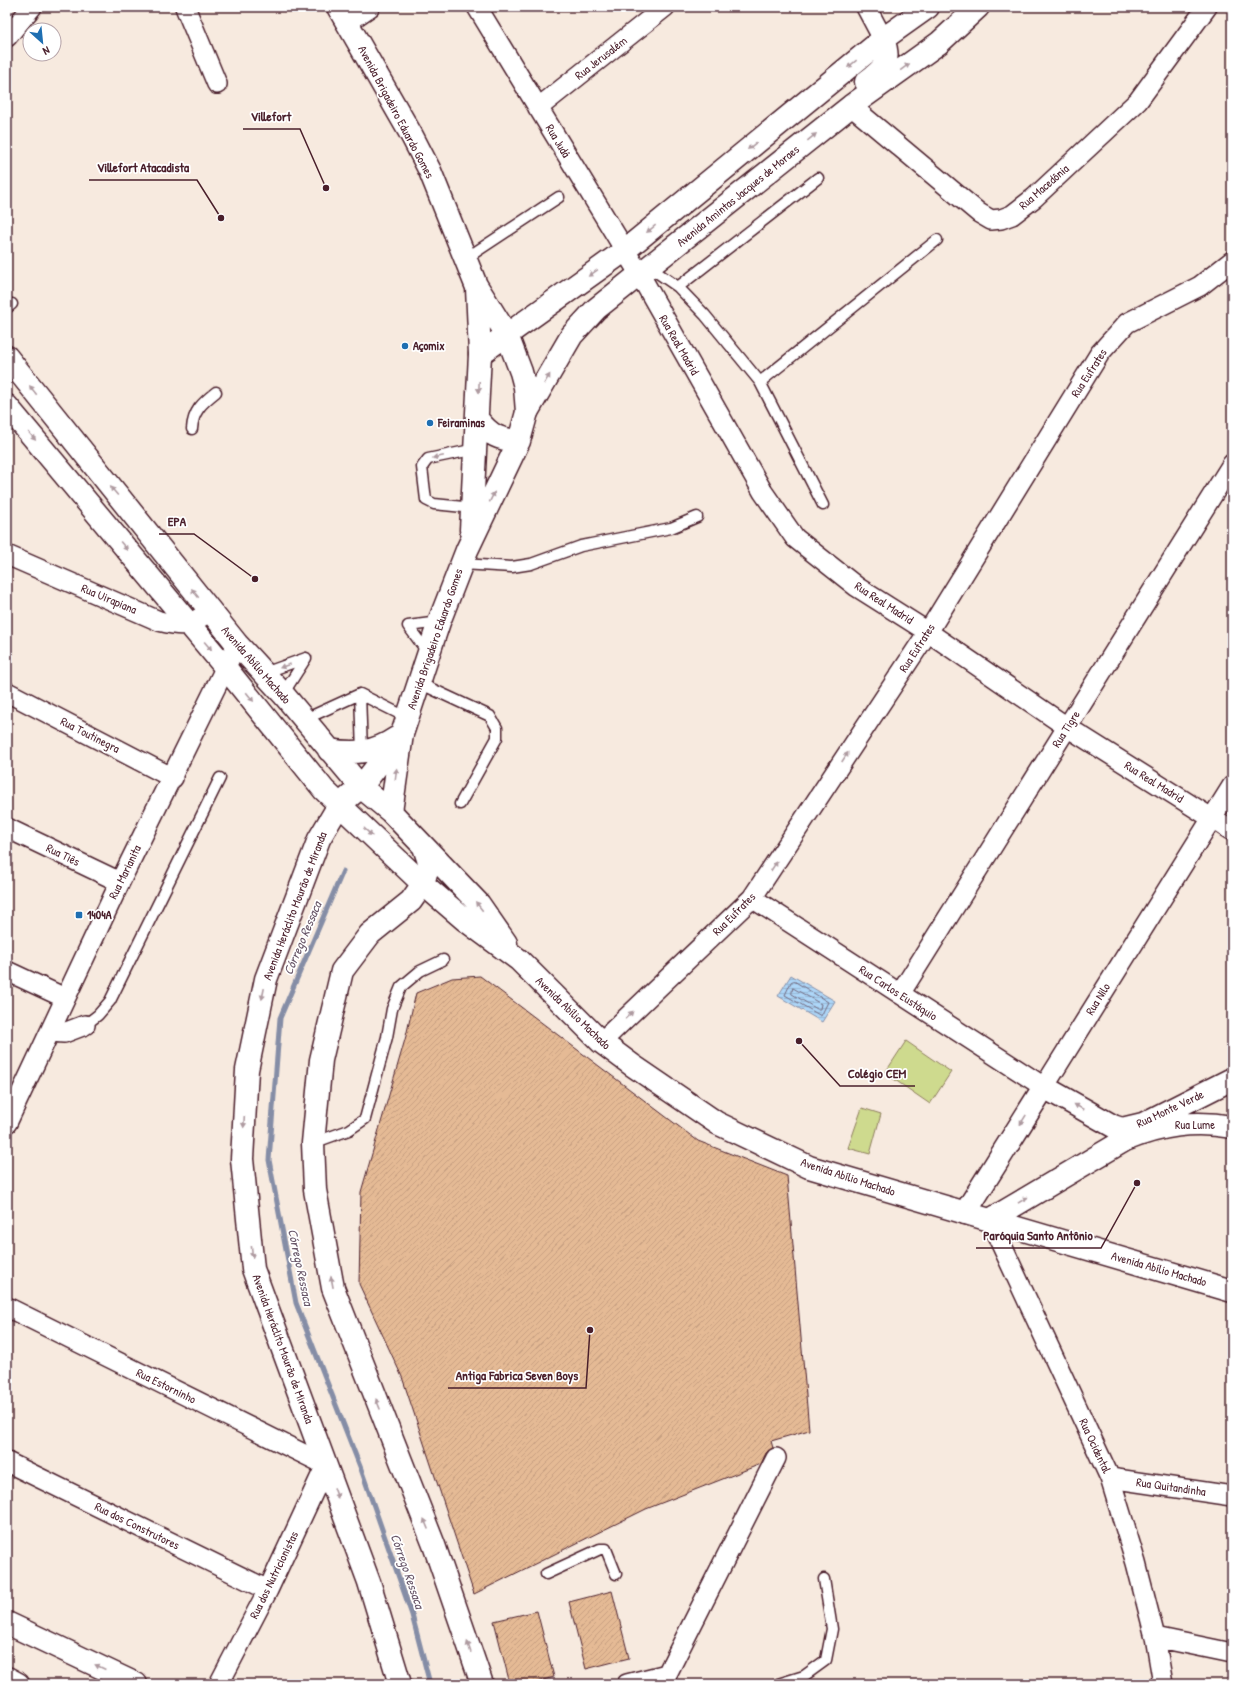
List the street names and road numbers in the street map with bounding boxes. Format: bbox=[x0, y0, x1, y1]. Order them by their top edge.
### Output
street label: Rua Jerusalém bbox=[571, 32, 630, 83]
street label: Avenida Brigadeiro Eduardo Gomes bbox=[354, 42, 439, 181]
street label: Rua Judá bbox=[542, 121, 575, 161]
street label: Avenida Amintas Jacques de Moraes bbox=[673, 141, 803, 250]
street label: Rua Macedônia bbox=[1015, 160, 1073, 213]
street label: Rua Real Madrid bbox=[655, 311, 704, 378]
street label: Rua Eufrates bbox=[1066, 345, 1111, 400]
street label: Avenida Brigadeiro Eduardo Gomes bbox=[402, 566, 467, 712]
street label: Rua Real Madrid bbox=[852, 577, 917, 628]
street label: Rua Uirapiana bbox=[79, 579, 140, 618]
street label: Rua Eufrates bbox=[894, 620, 939, 675]
street label: Avenida Abílio Machado bbox=[218, 622, 295, 708]
street label: Rua Tigre bbox=[1048, 707, 1084, 751]
street label: Rua Toutinegra bbox=[58, 712, 123, 757]
street label: Rua Real Madrid bbox=[1121, 757, 1187, 807]
street label: Avenida Heráclito Mourão de Miranda bbox=[258, 829, 331, 982]
street label: Rua Tiês bbox=[44, 839, 83, 870]
street label: Rua Marianita bbox=[104, 841, 145, 902]
street label: Rua Eufrates bbox=[708, 888, 759, 939]
street label: Rua Carlos Eustáquio bbox=[856, 961, 941, 1024]
street label: Avenida Abílio Machado bbox=[532, 972, 615, 1053]
street label: Rua Nilo bbox=[1081, 979, 1114, 1018]
street label: Rua Monte Verde bbox=[1133, 1085, 1206, 1132]
street label: Rua Lume bbox=[1175, 1116, 1215, 1133]
street label: Avenida Abílio Machado bbox=[799, 1153, 898, 1200]
street label: Avenida Abílio Machado bbox=[1109, 1247, 1209, 1290]
street label: Avenida Heráclito Mourão de Miranda bbox=[249, 1272, 318, 1426]
street label: Rua Estorninho bbox=[133, 1364, 199, 1407]
street label: Rua Ocidental bbox=[1075, 1416, 1116, 1477]
street label: Rua Quitandinha bbox=[1135, 1473, 1207, 1500]
street label: Rua dos Construtores bbox=[92, 1498, 183, 1554]
street label: Rua dos Nutricionistas bbox=[245, 1528, 302, 1621]

